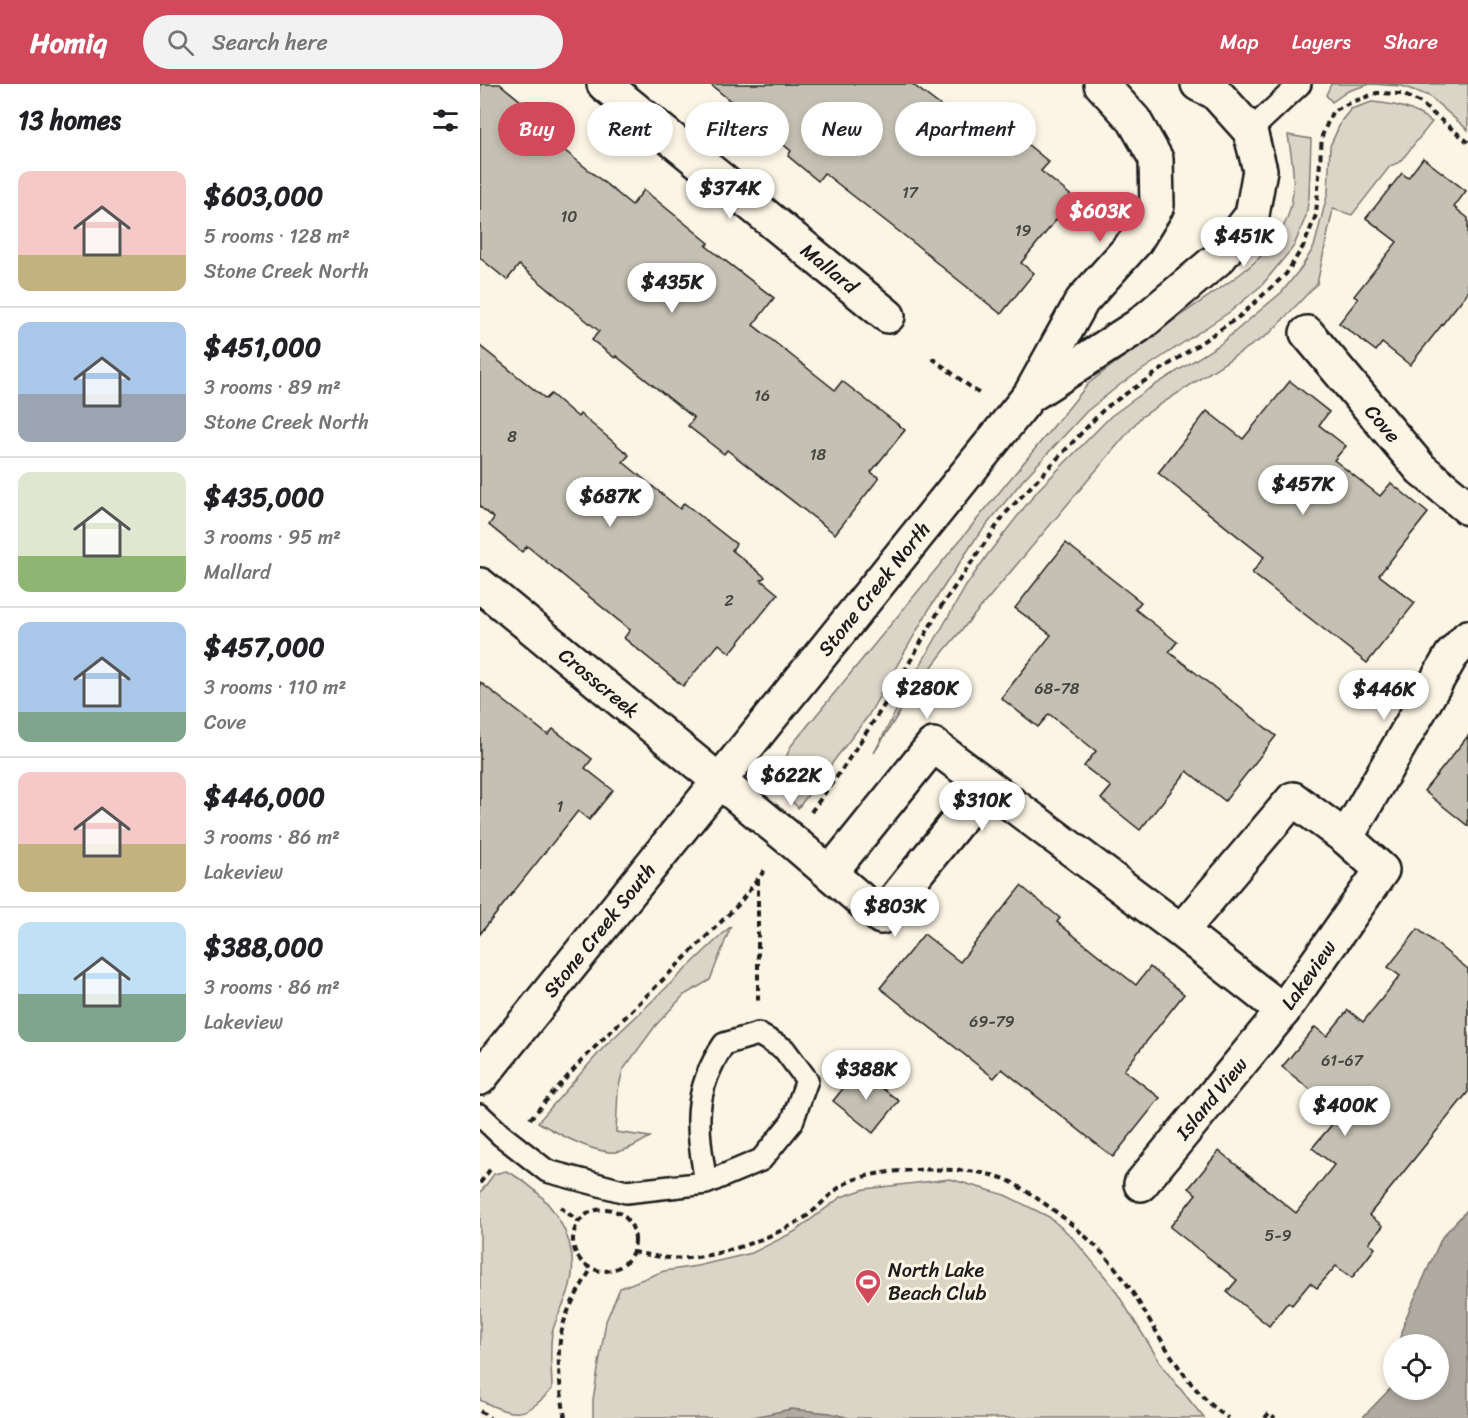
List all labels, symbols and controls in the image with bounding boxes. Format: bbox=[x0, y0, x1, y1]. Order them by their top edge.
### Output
search box bbox=[143, 15, 563, 69]
text: Homiq bbox=[30, 18, 107, 67]
text: Search here bbox=[212, 23, 328, 62]
text: Map bbox=[1220, 23, 1259, 61]
text: Layers bbox=[1292, 23, 1351, 61]
text: Share bbox=[1384, 23, 1438, 61]
icon: search bbox=[164, 26, 197, 59]
text: 13 homes bbox=[18, 97, 121, 143]
chip: Buy bbox=[498, 102, 575, 156]
chip: Rent bbox=[587, 102, 673, 156]
chip: Filters bbox=[685, 102, 789, 156]
chip: New bbox=[801, 102, 883, 156]
chip: Apartment bbox=[895, 102, 1036, 156]
icon: filters bbox=[429, 104, 462, 137]
pin: $374K bbox=[688, 169, 772, 220]
text: $374K bbox=[700, 171, 760, 206]
text: $603,000 bbox=[204, 173, 323, 219]
house number: 17 bbox=[902, 178, 919, 207]
pin: $603K bbox=[1058, 192, 1142, 243]
text: $603K bbox=[1070, 194, 1130, 229]
icon: home bbox=[66, 195, 138, 267]
house number: 10 bbox=[561, 202, 577, 231]
house number: 19 bbox=[1015, 216, 1032, 245]
pin: $451K bbox=[1202, 217, 1286, 268]
text: 5 rooms · 128 m² bbox=[204, 219, 350, 254]
text: $451K bbox=[1215, 219, 1273, 254]
street label: Mallard bbox=[792, 234, 867, 304]
text: Stone Creek North bbox=[204, 254, 369, 289]
pin: $435K bbox=[630, 263, 714, 314]
text: $435K bbox=[641, 265, 703, 300]
text: $451,000 bbox=[204, 324, 321, 370]
icon: home bbox=[66, 346, 138, 418]
text: 3 rooms · 89 m² bbox=[204, 370, 341, 405]
house number: 16 bbox=[754, 381, 770, 410]
street label: Cove bbox=[1355, 396, 1409, 451]
text: Stone Creek North bbox=[204, 405, 369, 440]
house number: 8 bbox=[507, 422, 517, 451]
house number: 18 bbox=[810, 440, 827, 469]
pin: $457K bbox=[1261, 465, 1345, 516]
text: $457K bbox=[1272, 467, 1334, 502]
text: $435,000 bbox=[204, 474, 324, 520]
pin: $687K bbox=[568, 477, 652, 528]
text: $687K bbox=[580, 479, 640, 514]
icon: home bbox=[66, 496, 138, 568]
street label: Stone Creek North bbox=[809, 514, 940, 664]
text: 3 rooms · 95 m² bbox=[204, 520, 341, 555]
text: Mallard bbox=[204, 555, 271, 590]
house number: 2 bbox=[724, 586, 734, 615]
text: $457,000 bbox=[204, 624, 325, 670]
street label: Crosscreek bbox=[550, 639, 647, 727]
icon: home bbox=[66, 646, 138, 718]
pin: $280K bbox=[885, 669, 969, 720]
text: 3 rooms · 110 m² bbox=[204, 670, 346, 705]
pin: $446K bbox=[1342, 670, 1426, 721]
text: $280K bbox=[896, 671, 958, 706]
text: $446K bbox=[1353, 672, 1415, 707]
house number: 68-78 bbox=[1035, 674, 1080, 703]
text: Cove bbox=[204, 705, 246, 740]
pin: $622K bbox=[749, 756, 833, 807]
text: $622K bbox=[761, 758, 821, 793]
text: $446,000 bbox=[204, 774, 325, 820]
pin: $310K bbox=[940, 781, 1024, 832]
text: $310K bbox=[953, 783, 1011, 818]
house number: 1 bbox=[557, 792, 564, 821]
icon: home bbox=[66, 796, 138, 868]
text: 3 rooms · 86 m² bbox=[204, 820, 340, 855]
text: Lakeview bbox=[204, 855, 283, 890]
street label: Stone Creek South bbox=[534, 855, 665, 1006]
pin: $803K bbox=[853, 887, 937, 938]
text: $803K bbox=[864, 889, 926, 924]
text: $388,000 bbox=[204, 924, 323, 970]
street label: Lakeview bbox=[1272, 933, 1346, 1018]
icon: home bbox=[66, 946, 138, 1018]
text: 3 rooms · 86 m² bbox=[204, 970, 340, 1005]
text: Lakeview bbox=[204, 1005, 283, 1040]
house number: 69-79 bbox=[969, 1007, 1015, 1036]
house number: 61-67 bbox=[1321, 1046, 1364, 1075]
street label: Island View bbox=[1166, 1049, 1257, 1149]
pin: $388K bbox=[824, 1050, 908, 1101]
text: $388K bbox=[836, 1052, 896, 1087]
pin: $400K bbox=[1303, 1086, 1387, 1137]
text: $400K bbox=[1313, 1088, 1377, 1123]
house number: 5-9 bbox=[1264, 1221, 1292, 1250]
place label: North Lake Beach Club bbox=[888, 1253, 986, 1311]
sports icon: North Lake Beach Club bbox=[853, 1267, 883, 1305]
map controls bbox=[1383, 1334, 1449, 1400]
button: locate bbox=[1383, 1334, 1449, 1400]

